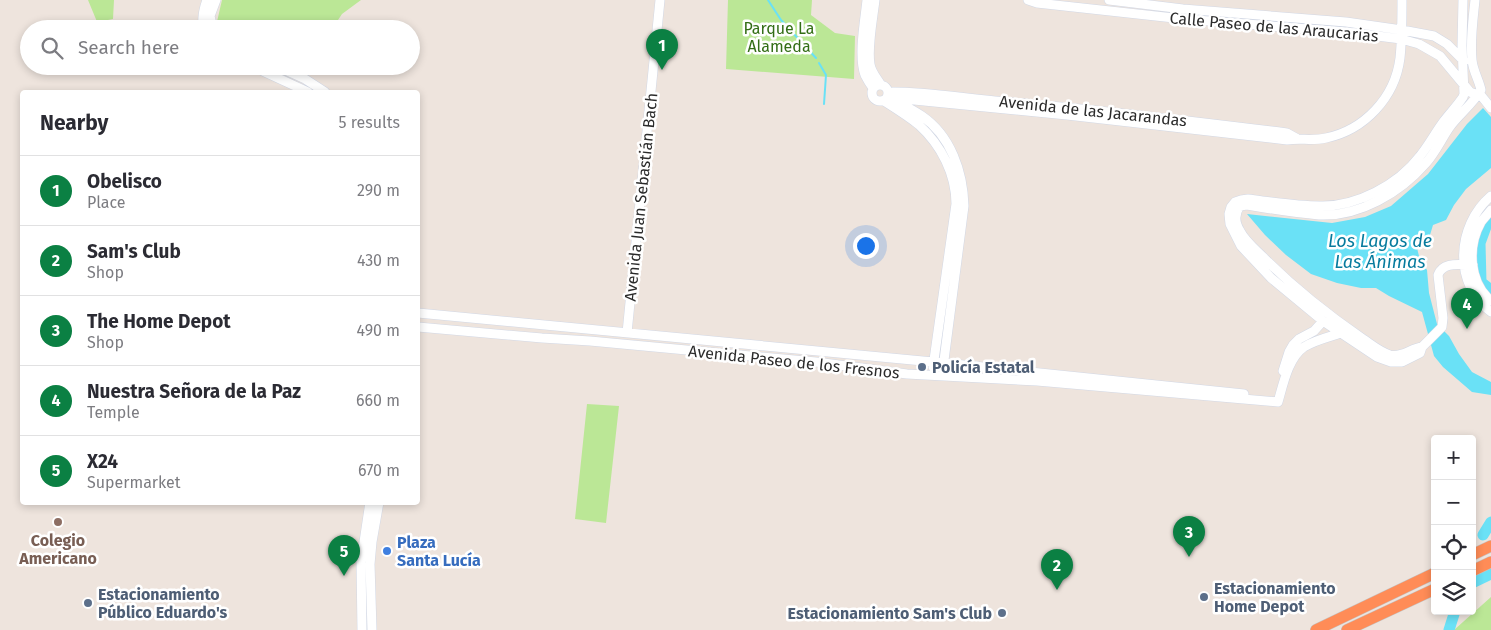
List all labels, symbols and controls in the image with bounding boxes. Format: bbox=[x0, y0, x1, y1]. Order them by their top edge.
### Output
street label: Calle Paseo de las Araucarias bbox=[1169, 8, 1379, 46]
park label: Parque La Alameda bbox=[743, 19, 815, 56]
search box bbox=[20, 20, 420, 75]
pin: 1 bbox=[646, 29, 678, 70]
icon: search bbox=[38, 34, 66, 62]
text: Search here bbox=[78, 36, 179, 59]
street label: Avenida Juan Sebastián Bach bbox=[621, 92, 661, 302]
street label: Avenida de las Jacarandas bbox=[998, 92, 1188, 130]
text: Nearby bbox=[40, 110, 108, 136]
text: 5 results bbox=[339, 113, 400, 132]
text: Obelisco bbox=[87, 170, 162, 193]
text: 1 bbox=[52, 181, 60, 200]
text: 290 m bbox=[357, 181, 400, 200]
text: Place bbox=[87, 193, 126, 212]
water label: Los Lagos de Las Ánimas bbox=[1328, 230, 1432, 273]
your location bbox=[853, 233, 879, 259]
text: Sam's Club bbox=[87, 240, 181, 263]
text: 2 bbox=[52, 251, 60, 270]
text: 430 m bbox=[357, 251, 400, 270]
text: Shop bbox=[87, 263, 124, 282]
pin: 4 bbox=[1451, 288, 1483, 329]
text: The Home Depot bbox=[87, 310, 231, 333]
text: 3 bbox=[52, 321, 60, 340]
text: 490 m bbox=[357, 321, 400, 340]
text: Shop bbox=[87, 333, 124, 352]
street label: Avenida Paseo de los Fresnos bbox=[687, 341, 901, 383]
place label: Policía Estatal bbox=[932, 358, 1035, 377]
marker: Policía Estatal bbox=[916, 361, 928, 373]
text: Nuestra Señora de la Paz bbox=[87, 380, 301, 403]
text: 4 bbox=[51, 391, 61, 410]
text: 660 m bbox=[356, 391, 400, 410]
text: Temple bbox=[87, 403, 140, 422]
map controls bbox=[1431, 435, 1476, 615]
button: + bbox=[1431, 435, 1476, 480]
text: X24 bbox=[87, 450, 118, 473]
text: 5 bbox=[52, 461, 60, 480]
text: 670 m bbox=[358, 461, 400, 480]
text: Supermarket bbox=[87, 473, 181, 492]
button: − bbox=[1431, 480, 1476, 525]
marker: Colegio Americano bbox=[52, 516, 64, 528]
pin: 3 bbox=[1173, 516, 1205, 557]
button: locate bbox=[1431, 525, 1476, 570]
place label: Colegio Americano bbox=[18, 531, 97, 568]
place label: Plaza Santa Lucía bbox=[397, 533, 481, 570]
pin: 5 bbox=[328, 535, 360, 576]
marker: Plaza Santa Lucía bbox=[381, 545, 393, 557]
pin: 2 bbox=[1041, 549, 1073, 590]
button: layers bbox=[1431, 570, 1476, 615]
place label: Estacionamiento Home Depot bbox=[1214, 579, 1336, 616]
place label: Estacionamiento Público Eduardo's bbox=[98, 585, 228, 622]
marker: Estacionamiento Home Depot bbox=[1198, 591, 1210, 603]
marker: Estacionamiento Público Eduardo's bbox=[82, 597, 94, 609]
place label: Estacionamiento Sam's Club bbox=[788, 604, 992, 623]
marker: Estacionamiento Sam's Club bbox=[996, 607, 1008, 619]

